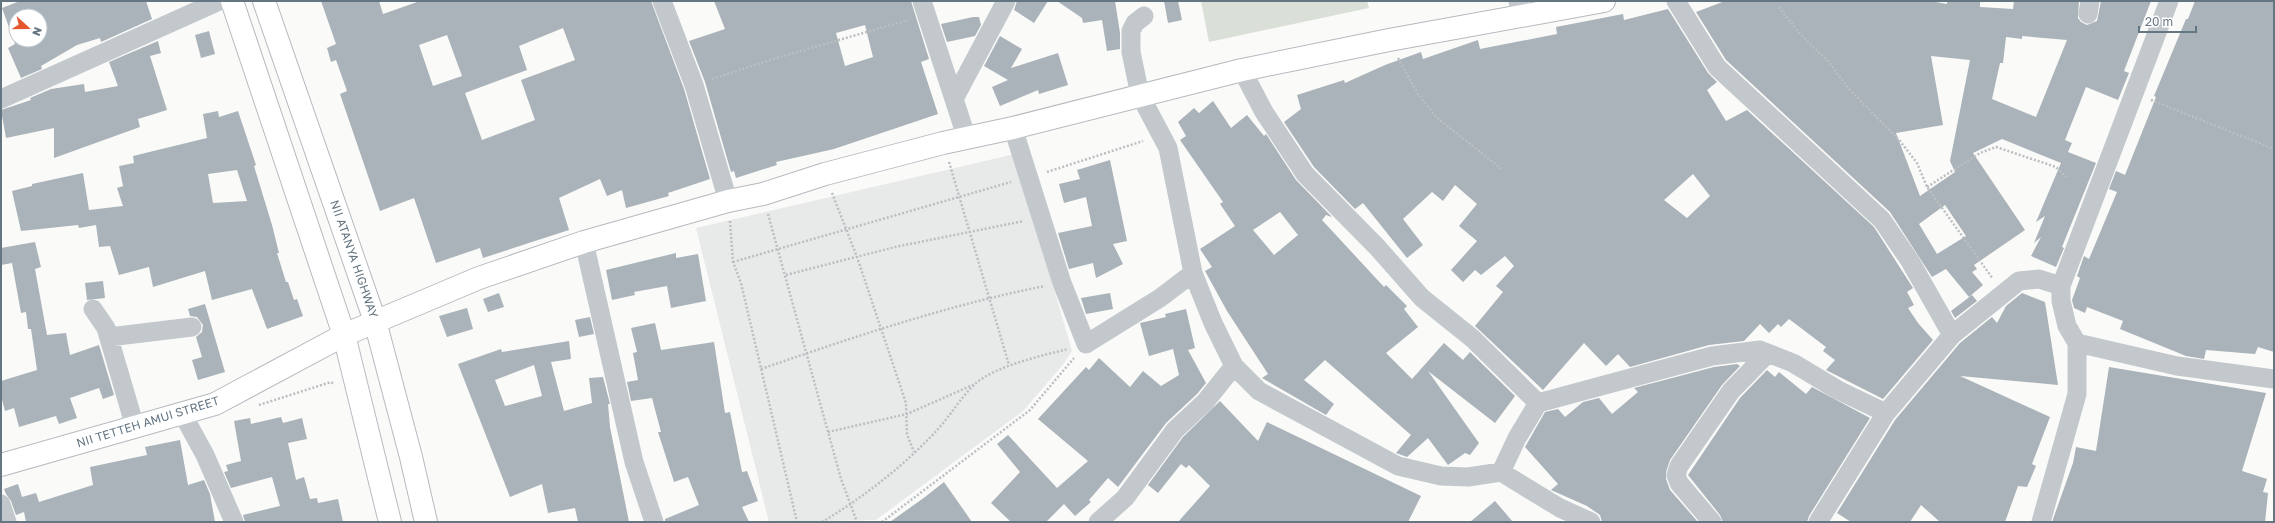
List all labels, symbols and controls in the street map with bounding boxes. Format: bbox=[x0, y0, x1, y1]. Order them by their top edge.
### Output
north arrow bbox=[8, 8, 48, 48]
scale bar bbox=[2139, 8, 2196, 34]
text: 20 m bbox=[2145, 14, 2173, 29]
text: N bbox=[30, 26, 45, 38]
street label: NII ATANYA HIGHWAY bbox=[327, 198, 382, 320]
street label: NII TETTEH AMUI STREET bbox=[75, 392, 222, 450]

